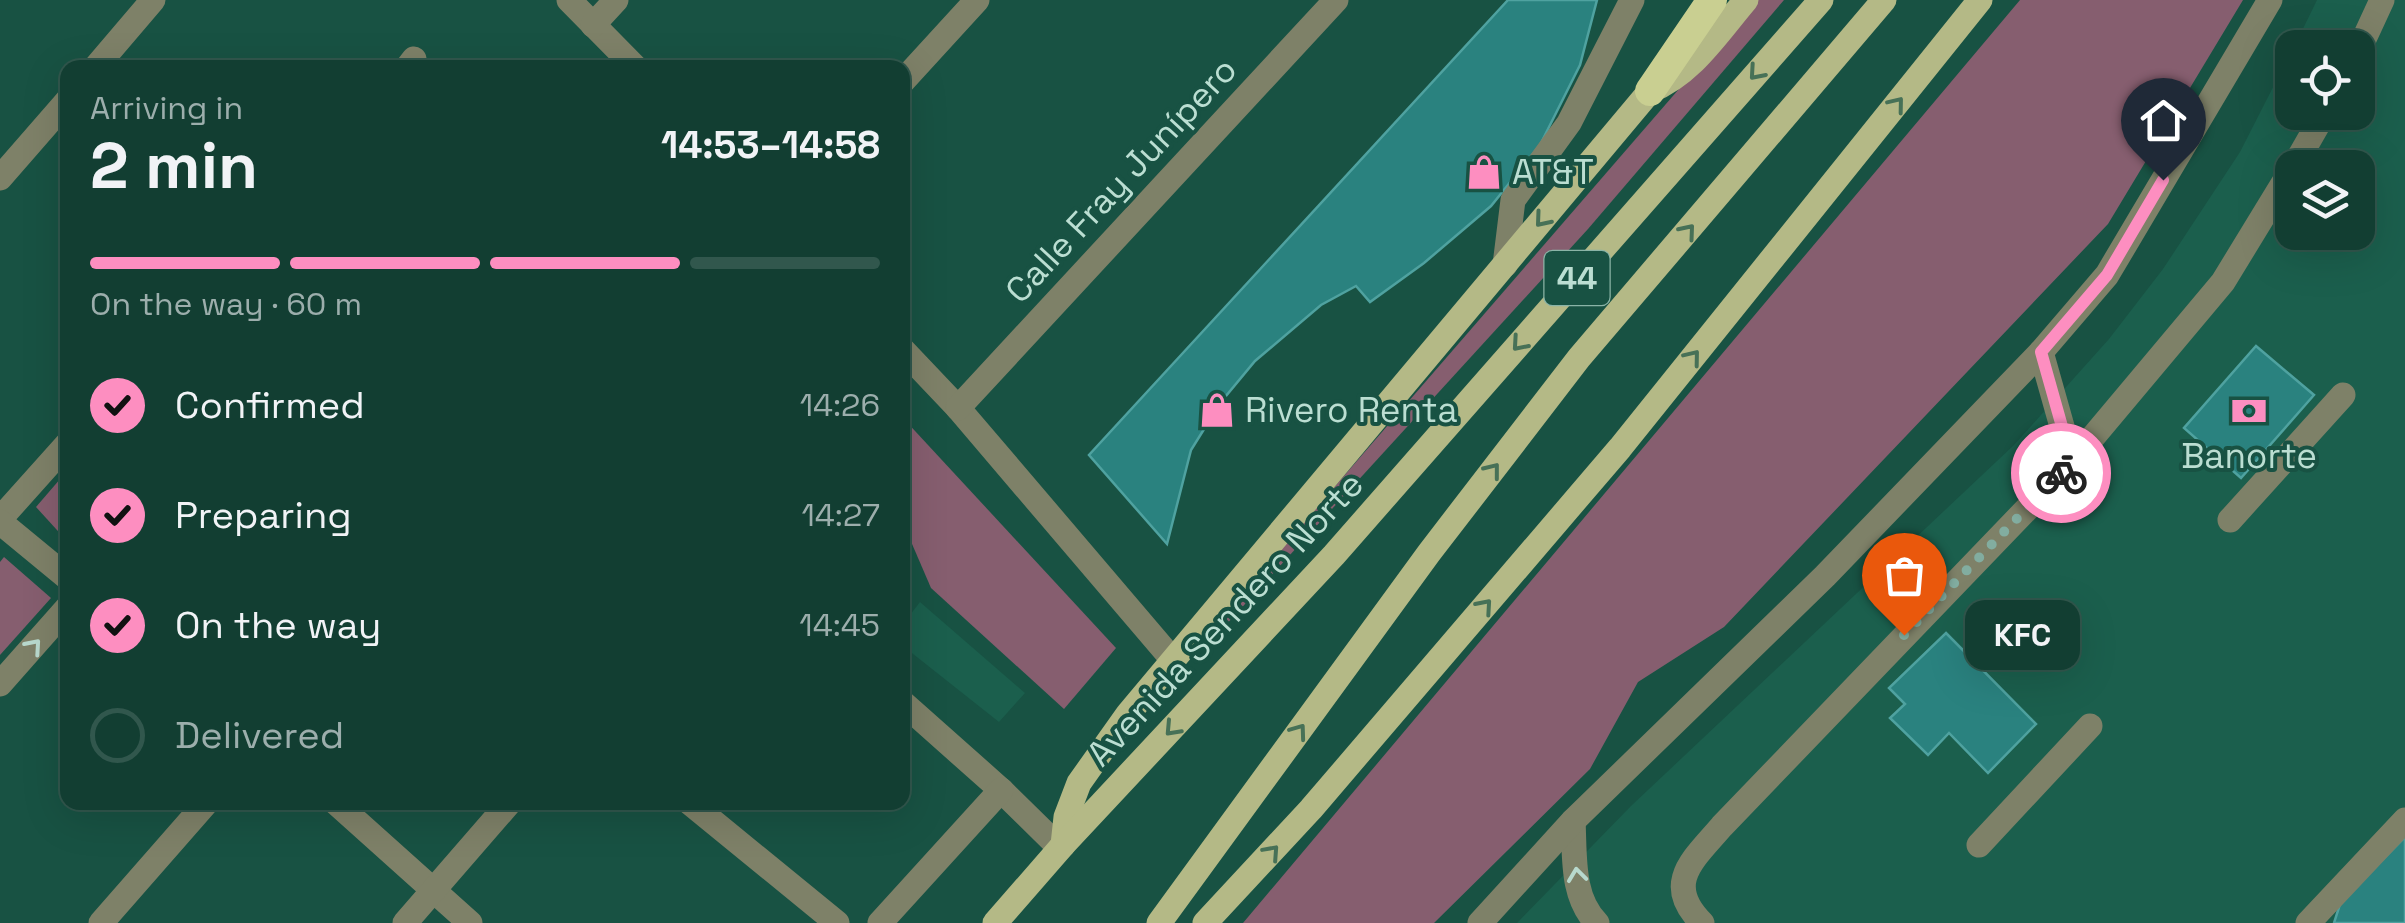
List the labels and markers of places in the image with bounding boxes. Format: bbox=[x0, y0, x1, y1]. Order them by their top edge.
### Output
pin bbox=[2121, 78, 2206, 181]
place label: AT&T bbox=[1512, 150, 1594, 194]
shop icon: AT&T bbox=[1465, 153, 1503, 191]
place label: Rivero Renta bbox=[1245, 388, 1458, 432]
shop icon: Rivero Renta bbox=[1198, 391, 1236, 429]
bank icon: Banorte bbox=[2230, 392, 2268, 430]
place label: Banorte bbox=[2181, 434, 2317, 478]
pin bbox=[1862, 533, 1947, 636]
callout: KFC bbox=[1964, 600, 2079, 670]

